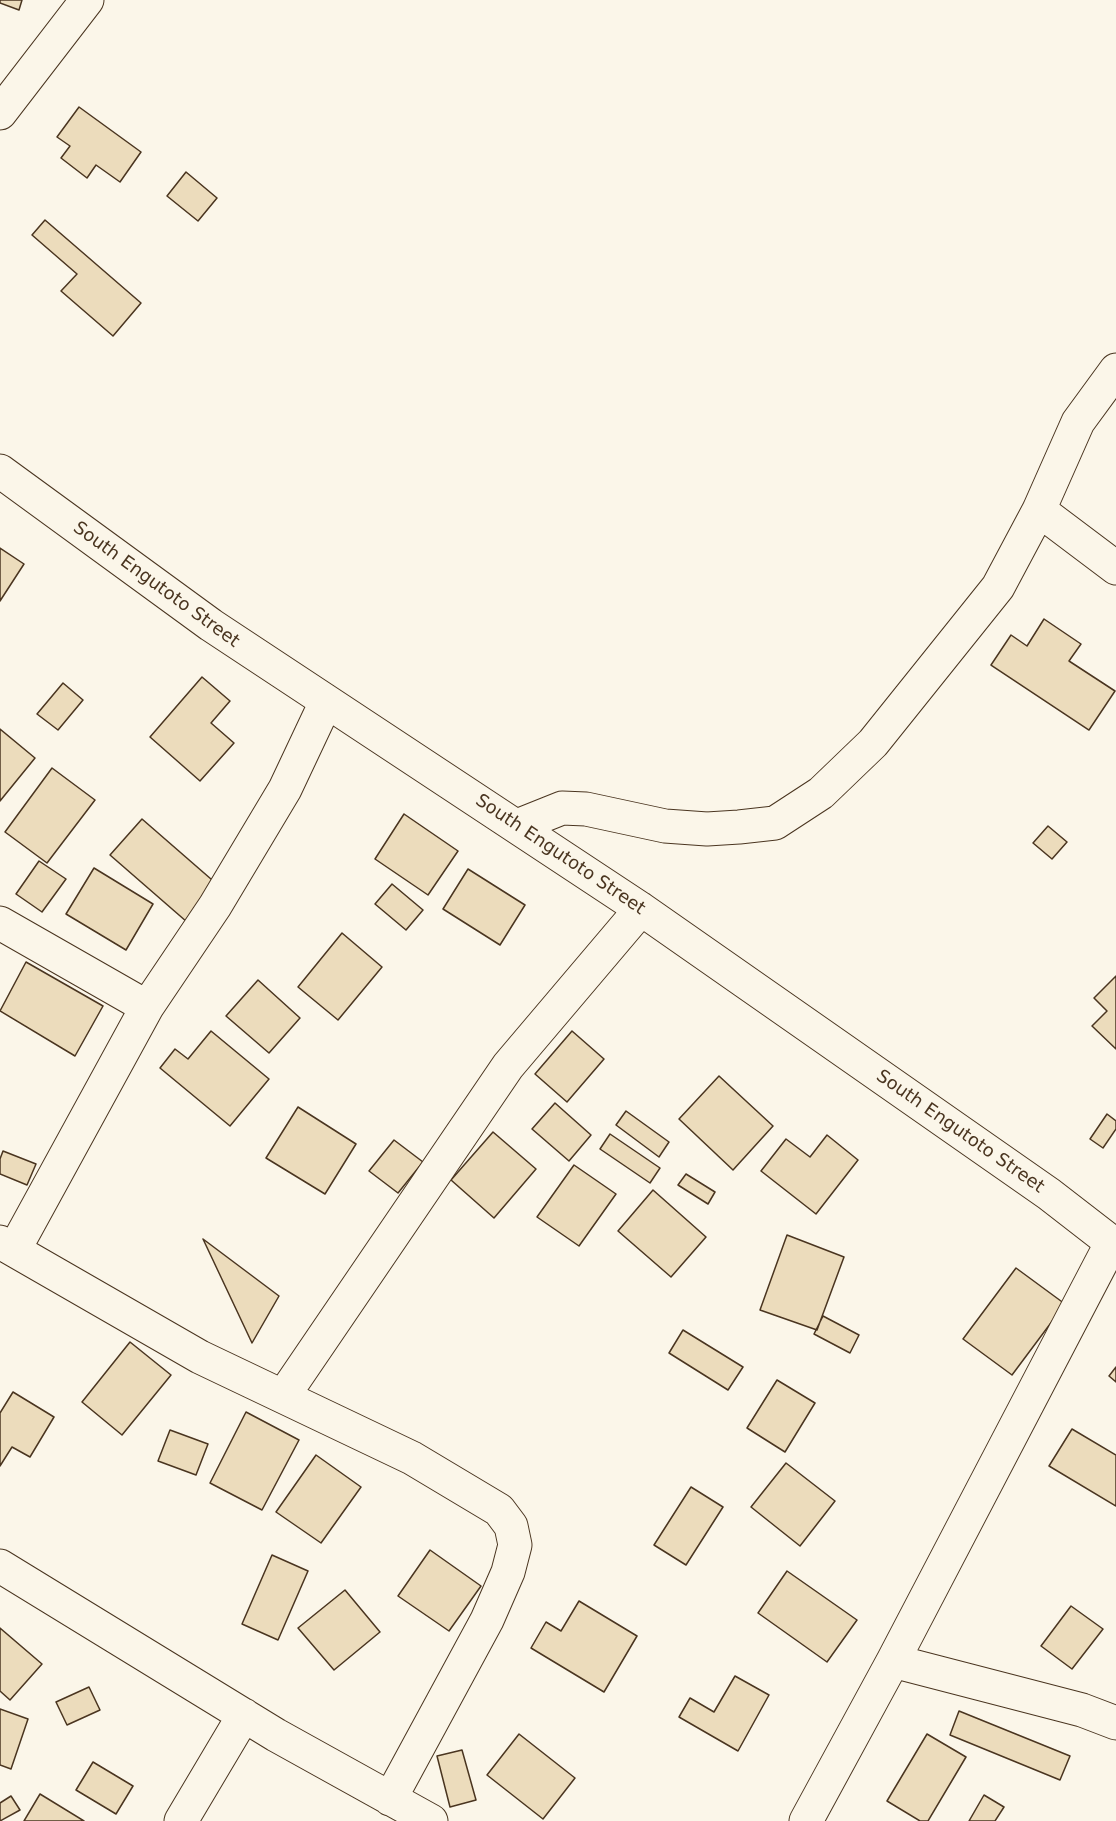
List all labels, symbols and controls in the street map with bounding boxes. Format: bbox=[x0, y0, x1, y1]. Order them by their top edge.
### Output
street label: South Engutoto Street bbox=[69, 517, 243, 653]
street label: South Engutoto Street bbox=[471, 790, 649, 920]
street label: South Engutoto Street bbox=[872, 1066, 1048, 1198]

